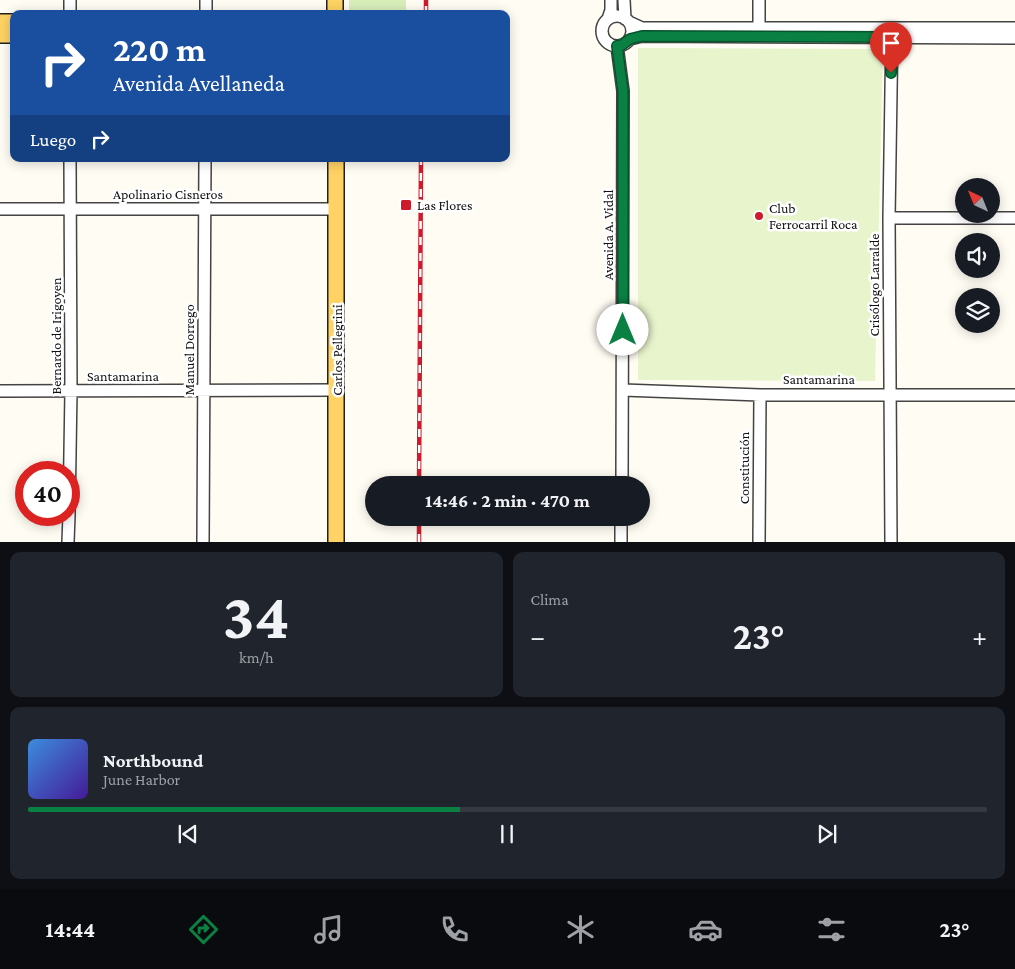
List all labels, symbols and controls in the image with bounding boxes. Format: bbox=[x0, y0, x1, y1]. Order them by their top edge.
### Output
pin bbox=[870, 22, 912, 73]
icon: arrive bbox=[877, 29, 905, 57]
icon: right bbox=[30, 30, 95, 95]
text: 220 m bbox=[113, 30, 206, 69]
text: Avenida Avellaneda bbox=[113, 71, 285, 96]
icon: right bbox=[86, 125, 114, 153]
text: Luego bbox=[30, 129, 76, 150]
north arrow bbox=[955, 178, 1000, 222]
map controls bbox=[955, 178, 1000, 333]
street label: Apolinario Cisneros bbox=[113, 186, 223, 202]
street label: Avenida A. Vidal bbox=[600, 189, 616, 280]
place label: Las Flores bbox=[417, 197, 472, 213]
marker: Las Flores bbox=[399, 198, 413, 212]
place label: Club Ferrocarril Roca bbox=[769, 200, 858, 232]
marker: Club Ferrocarril Roca bbox=[753, 210, 765, 222]
street label: Crisólogo Larralde bbox=[866, 233, 882, 337]
button: sound bbox=[955, 233, 1000, 278]
street label: Bernardo de Irigoyen bbox=[48, 277, 64, 395]
button: layers bbox=[955, 288, 1000, 333]
position arrow bbox=[596, 303, 648, 355]
street label: Manuel Dorrego bbox=[181, 304, 197, 396]
street label: Carlos Pellegrini bbox=[329, 304, 345, 396]
street label: Santamarina bbox=[87, 368, 160, 384]
street label: Santamarina bbox=[783, 371, 856, 387]
street label: Constitución bbox=[736, 431, 752, 504]
speed limit sign: 40 bbox=[15, 461, 80, 526]
text: 14:46 · 2 min · 470 m bbox=[425, 490, 590, 511]
text: 34 bbox=[223, 580, 290, 652]
text: Clima bbox=[531, 591, 569, 608]
text: 23° bbox=[733, 615, 785, 657]
text: − bbox=[531, 621, 545, 652]
text: + bbox=[972, 621, 987, 652]
text: km/h bbox=[239, 649, 274, 666]
text: Northbound bbox=[103, 750, 203, 771]
text: June Harbor bbox=[103, 771, 180, 788]
icon: previous bbox=[174, 820, 202, 848]
icon: pause bbox=[493, 820, 521, 848]
icon: next bbox=[813, 820, 841, 848]
icon: directions bbox=[186, 912, 221, 947]
icon: music bbox=[311, 912, 346, 947]
icon: phone bbox=[437, 912, 472, 947]
icon: climate bbox=[563, 912, 598, 947]
icon: car bbox=[688, 912, 723, 947]
icon: filters bbox=[814, 912, 849, 947]
text: 14:44 bbox=[45, 917, 95, 942]
text: 23° bbox=[940, 917, 970, 942]

